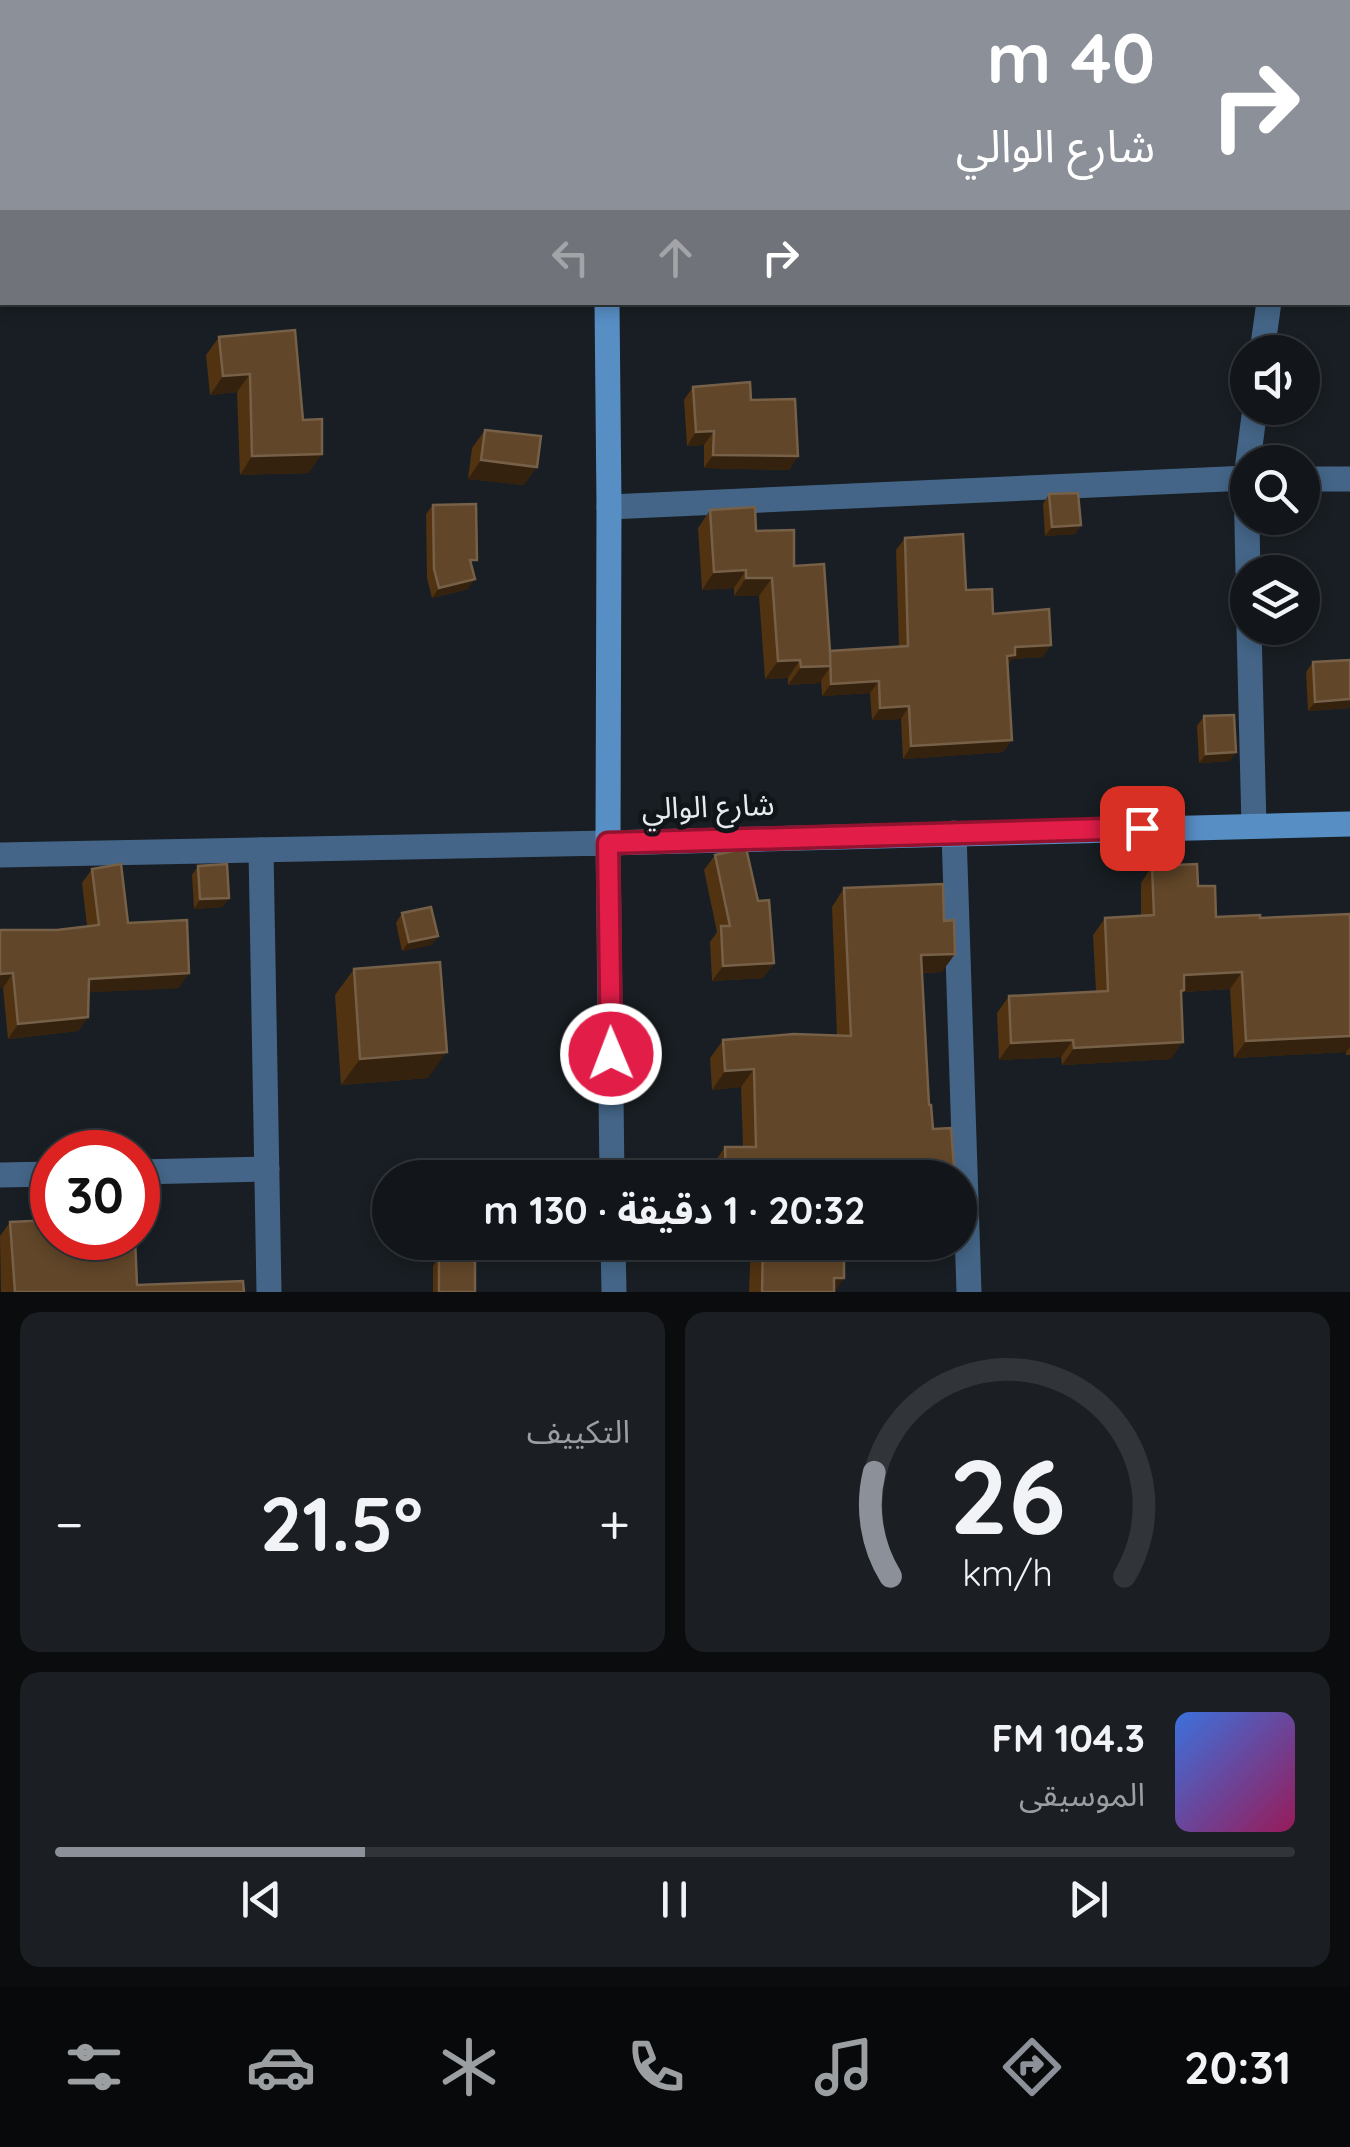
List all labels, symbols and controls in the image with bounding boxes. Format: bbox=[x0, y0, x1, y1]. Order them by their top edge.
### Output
text: 40 m bbox=[987, 13, 1155, 101]
icon: right bbox=[1190, 40, 1320, 170]
text: شارع الوالي bbox=[956, 117, 1155, 173]
icon: left bbox=[543, 230, 598, 285]
icon: ahead bbox=[648, 230, 703, 285]
icon: right bbox=[753, 230, 808, 285]
map controls bbox=[1230, 335, 1320, 645]
button: sound bbox=[1230, 335, 1320, 425]
button: search bbox=[1230, 445, 1320, 535]
button: layers bbox=[1230, 555, 1320, 645]
street label: شارع الوالي bbox=[641, 785, 775, 832]
pin bbox=[1100, 786, 1185, 871]
icon: arrive bbox=[1115, 801, 1170, 856]
position arrow bbox=[559, 1002, 663, 1106]
speed limit sign: 30 bbox=[30, 1130, 160, 1260]
text: 20:32 · 1 دقيقة · 130 m bbox=[483, 1186, 866, 1234]
text: التكييف bbox=[527, 1411, 630, 1451]
text: 26 bbox=[949, 1430, 1066, 1560]
text: 21.5° bbox=[260, 1476, 423, 1570]
text: − bbox=[55, 1489, 84, 1558]
text: + bbox=[599, 1489, 630, 1558]
text: km/h bbox=[962, 1550, 1053, 1595]
text: 104.3 FM bbox=[992, 1714, 1145, 1762]
text: الموسيقى bbox=[1019, 1774, 1145, 1814]
icon: previous bbox=[234, 1872, 289, 1927]
icon: pause bbox=[647, 1872, 702, 1927]
icon: next bbox=[1061, 1872, 1116, 1927]
icon: filters bbox=[59, 2032, 129, 2102]
icon: car bbox=[246, 2032, 316, 2102]
icon: climate bbox=[434, 2032, 504, 2102]
icon: phone bbox=[621, 2032, 691, 2102]
icon: music bbox=[809, 2032, 879, 2102]
icon: directions bbox=[997, 2032, 1067, 2102]
text: 20:31 bbox=[1184, 2039, 1291, 2095]

